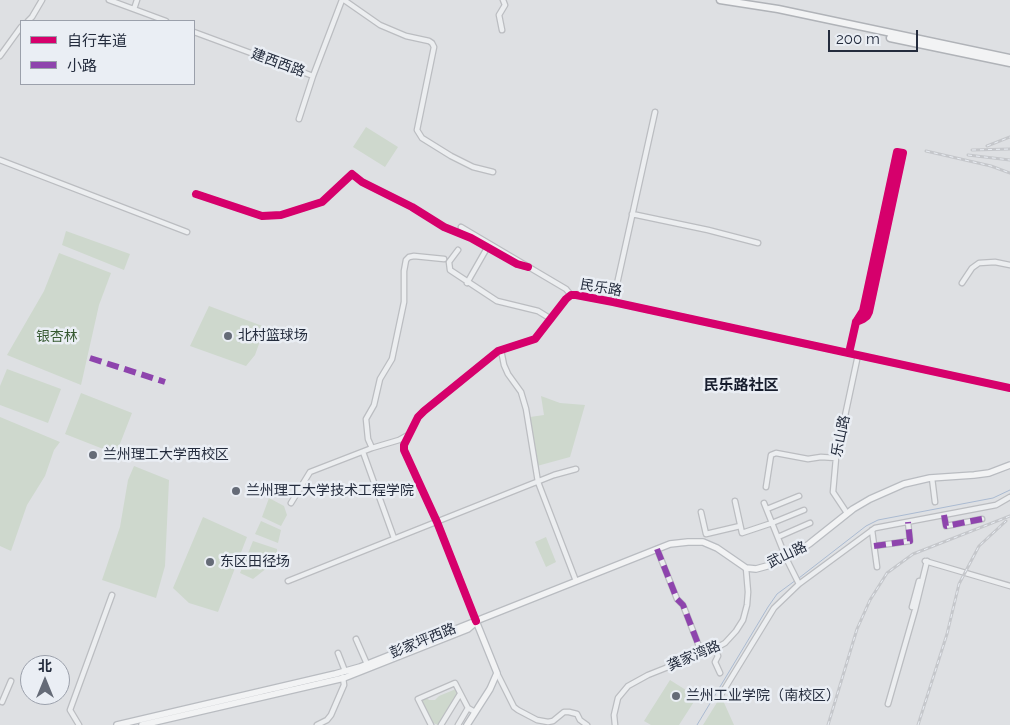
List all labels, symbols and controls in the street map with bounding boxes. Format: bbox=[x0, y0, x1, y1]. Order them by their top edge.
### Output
legend bbox=[20, 20, 195, 85]
scale bar bbox=[830, 20, 920, 52]
text: 200 m bbox=[836, 30, 880, 48]
text: 自行车道 bbox=[67, 32, 127, 50]
street label: 建西西路 bbox=[249, 46, 307, 80]
text: 小路 bbox=[67, 57, 97, 75]
street label: 民乐路 bbox=[579, 276, 623, 300]
place label: 北村篮球场 bbox=[238, 328, 308, 344]
park label: 银杏林 bbox=[36, 329, 78, 345]
marker: 北村篮球场 bbox=[222, 330, 234, 342]
district label: 民乐路社区 bbox=[704, 376, 778, 394]
street label: 乐山路 bbox=[828, 414, 854, 458]
place label: 兰州理工大学西校区 bbox=[103, 447, 229, 463]
marker: 兰州理工大学西校区 bbox=[87, 449, 99, 461]
place label: 兰州理工大学技术工程学院 bbox=[246, 483, 414, 499]
marker: 兰州理工大学技术工程学院 bbox=[230, 485, 242, 497]
street label: 武山路 bbox=[764, 538, 810, 572]
place label: 东区田径场 bbox=[220, 554, 290, 570]
marker: 东区田径场 bbox=[204, 556, 216, 568]
street label: 彭家坪西路 bbox=[387, 620, 459, 662]
street label: 龚家湾路 bbox=[665, 637, 723, 675]
north arrow bbox=[20, 655, 70, 705]
text: 北 bbox=[38, 658, 52, 674]
place label: 兰州工业学院（南校区） bbox=[686, 688, 840, 704]
marker: 兰州工业学院（南校区） bbox=[670, 690, 682, 702]

